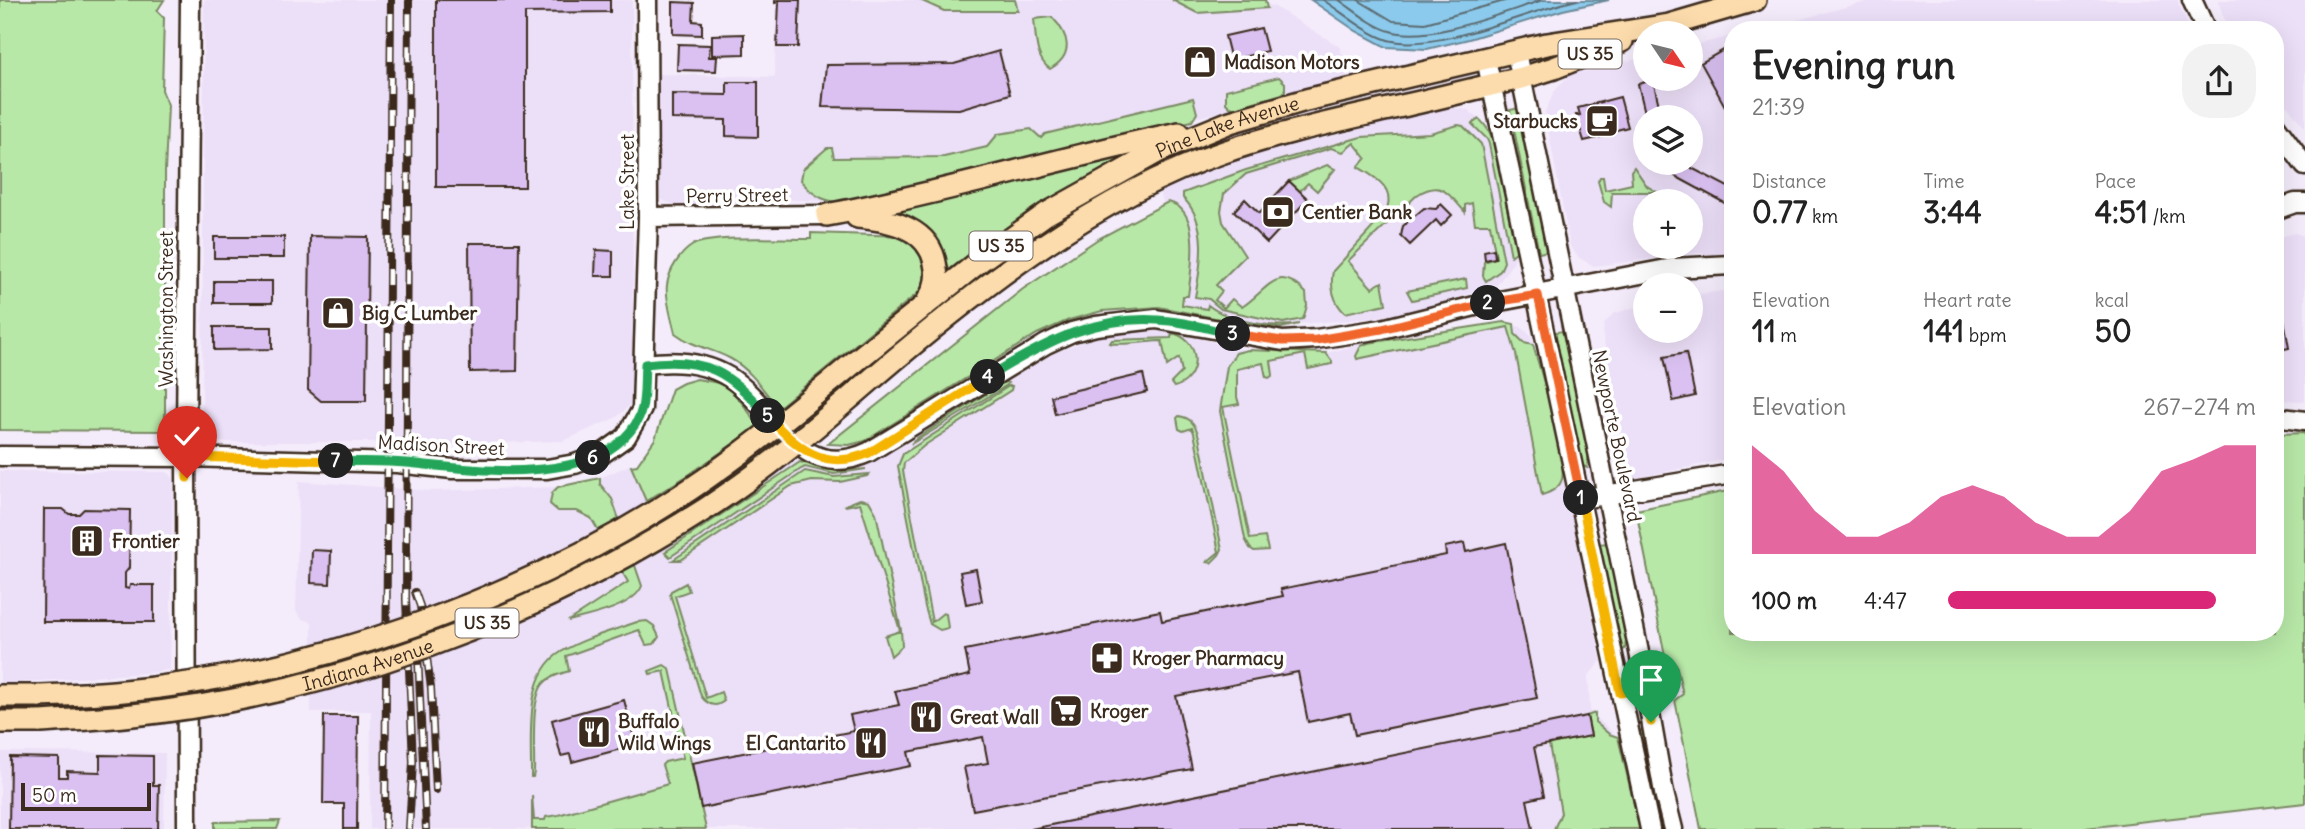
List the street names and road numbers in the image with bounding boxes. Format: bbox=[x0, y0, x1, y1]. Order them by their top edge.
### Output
road number: US 35 bbox=[1558, 40, 1622, 68]
street label: Pine Lake Avenue bbox=[1152, 91, 1302, 163]
street label: Lake Street bbox=[615, 134, 639, 230]
street label: Perry Street bbox=[686, 182, 788, 208]
street label: Washington Street bbox=[154, 231, 178, 387]
road number: US 35 bbox=[970, 232, 1032, 260]
street label: Newporte Boulevard bbox=[1587, 348, 1647, 524]
street label: Madison Street bbox=[377, 430, 505, 460]
road number: US 35 bbox=[456, 608, 518, 638]
street label: Indiana Avenue bbox=[300, 633, 437, 696]

